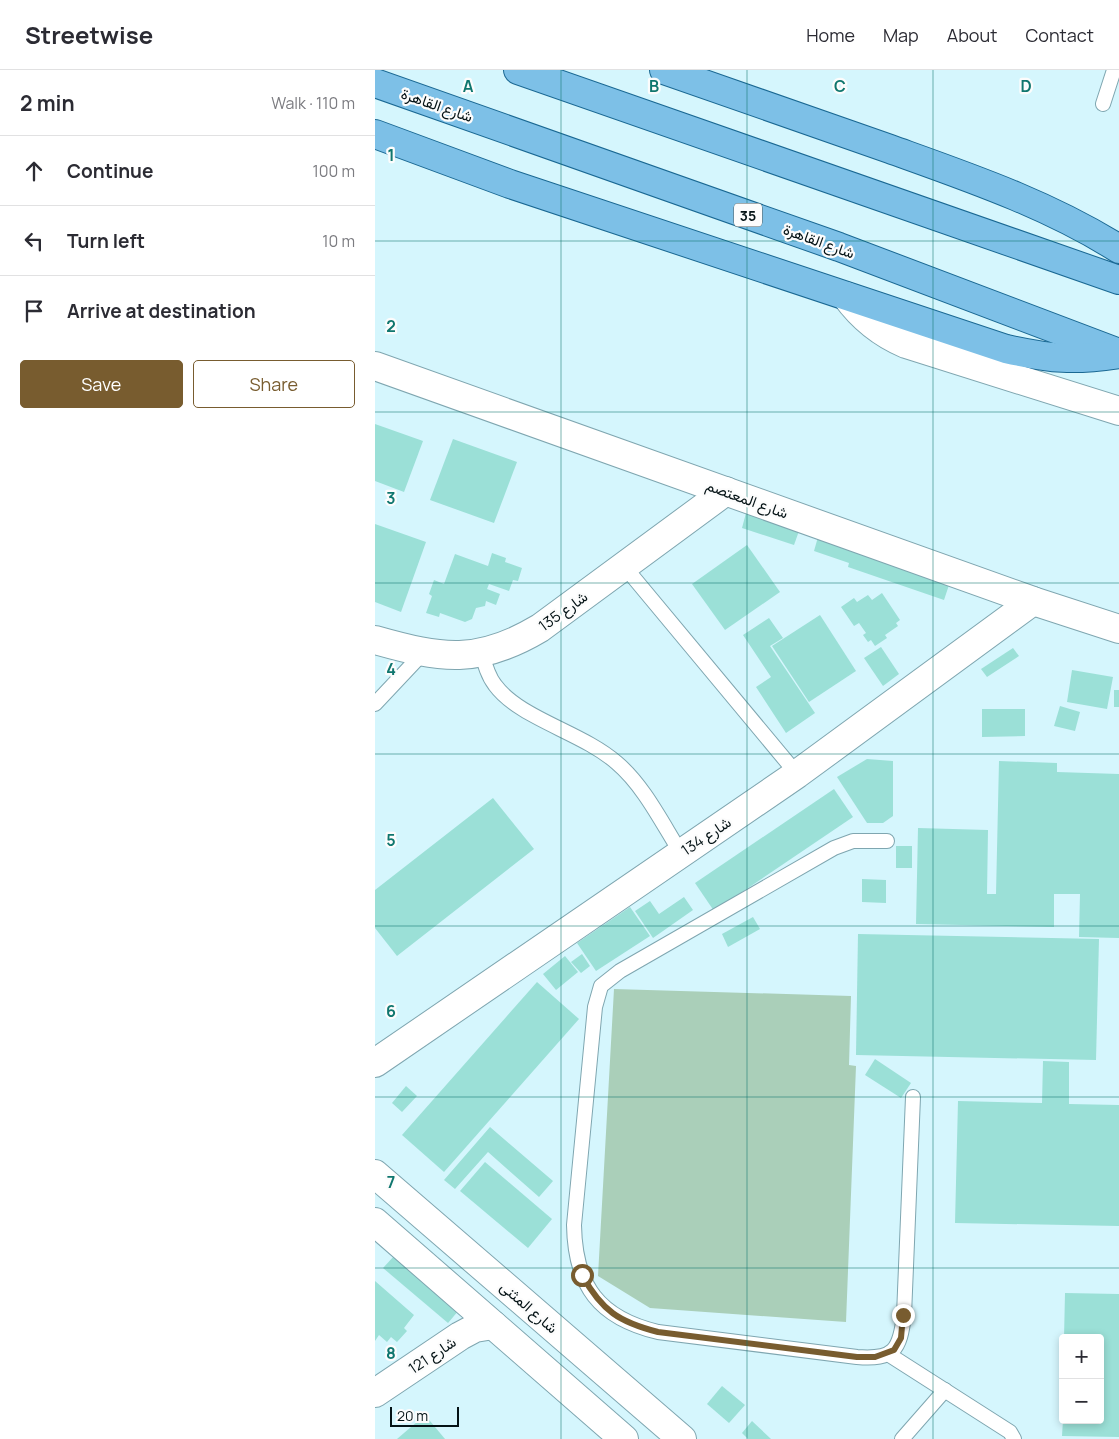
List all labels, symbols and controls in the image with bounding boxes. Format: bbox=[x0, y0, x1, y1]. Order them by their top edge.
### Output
text: Streetwise bbox=[25, 18, 153, 51]
text: Home bbox=[806, 23, 855, 47]
text: Map bbox=[883, 23, 919, 47]
text: About bbox=[947, 23, 997, 47]
text: Contact bbox=[1025, 23, 1094, 47]
text: A bbox=[463, 75, 474, 97]
text: B bbox=[649, 75, 659, 97]
text: C bbox=[834, 75, 846, 97]
text: D bbox=[1020, 75, 1032, 97]
street label: شارع القاهرة bbox=[398, 83, 476, 128]
text: 2 min bbox=[20, 89, 75, 117]
text: Walk · 110 m bbox=[271, 92, 355, 114]
text: 1 bbox=[387, 144, 395, 166]
icon: ahead bbox=[20, 157, 48, 185]
text: Continue bbox=[67, 158, 153, 184]
text: 100 m bbox=[312, 160, 355, 182]
road number: 35 bbox=[734, 204, 762, 226]
street label: شارع القاهرة bbox=[780, 218, 858, 265]
icon: left bbox=[20, 227, 48, 255]
text: Turn left bbox=[67, 228, 145, 254]
text: 10 m bbox=[322, 230, 355, 252]
icon: arrive bbox=[20, 297, 48, 325]
text: Arrive at destination bbox=[67, 298, 256, 324]
text: 2 bbox=[386, 315, 396, 337]
button: Save bbox=[20, 360, 183, 408]
button: Share bbox=[193, 360, 355, 408]
street label: شارع المعتصم bbox=[703, 474, 791, 525]
text: 3 bbox=[386, 487, 396, 509]
street label: شارع 135 bbox=[534, 586, 593, 637]
text: 4 bbox=[386, 658, 396, 680]
street label: شارع 134 bbox=[677, 811, 736, 861]
text: 5 bbox=[386, 829, 396, 851]
text: 6 bbox=[386, 1000, 396, 1022]
text: 7 bbox=[387, 1171, 395, 1193]
route start bbox=[571, 1264, 594, 1287]
street label: شارع المثنى bbox=[495, 1276, 562, 1339]
route end bbox=[892, 1304, 915, 1327]
street label: شارع 121 bbox=[404, 1331, 461, 1379]
map controls bbox=[1059, 1334, 1104, 1424]
button: + bbox=[1059, 1334, 1104, 1379]
text: 8 bbox=[386, 1342, 396, 1364]
button: − bbox=[1059, 1379, 1104, 1424]
scale bar bbox=[390, 1404, 459, 1427]
text: 20 m bbox=[397, 1406, 428, 1425]

